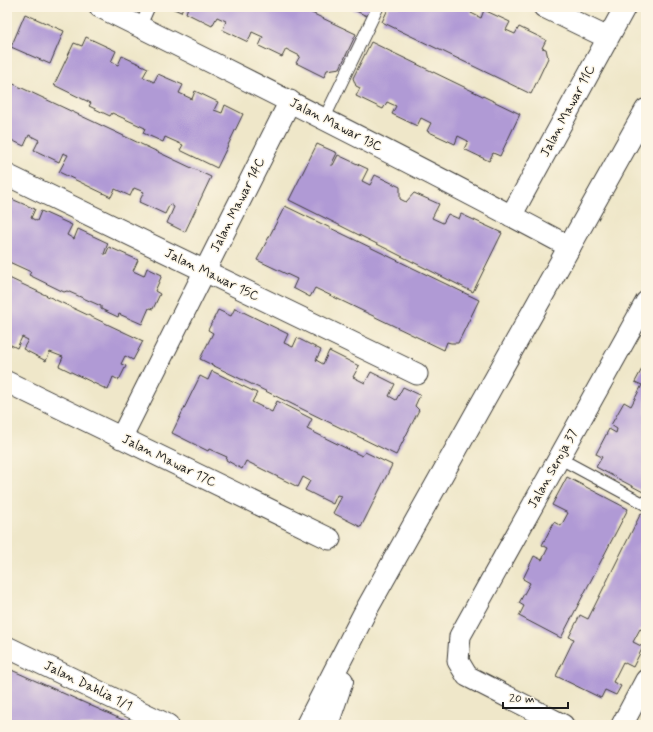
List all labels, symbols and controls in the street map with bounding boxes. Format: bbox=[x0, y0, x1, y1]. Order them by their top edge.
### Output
street label: Jalan Mawar 11C bbox=[537, 62, 599, 160]
street label: Jalan Mawar 13C bbox=[287, 94, 385, 156]
street label: Jalan Mawar 14C bbox=[207, 155, 269, 255]
street label: Jalan Mawar 15C bbox=[162, 245, 262, 305]
street label: Jalan Seroja 37 bbox=[524, 426, 582, 511]
street label: Jalan Mawar 17C bbox=[119, 431, 219, 491]
street label: Jalan Dahlia 1/1 bbox=[41, 657, 135, 715]
scale bar bbox=[503, 684, 568, 710]
text: 20 m bbox=[509, 691, 535, 707]

